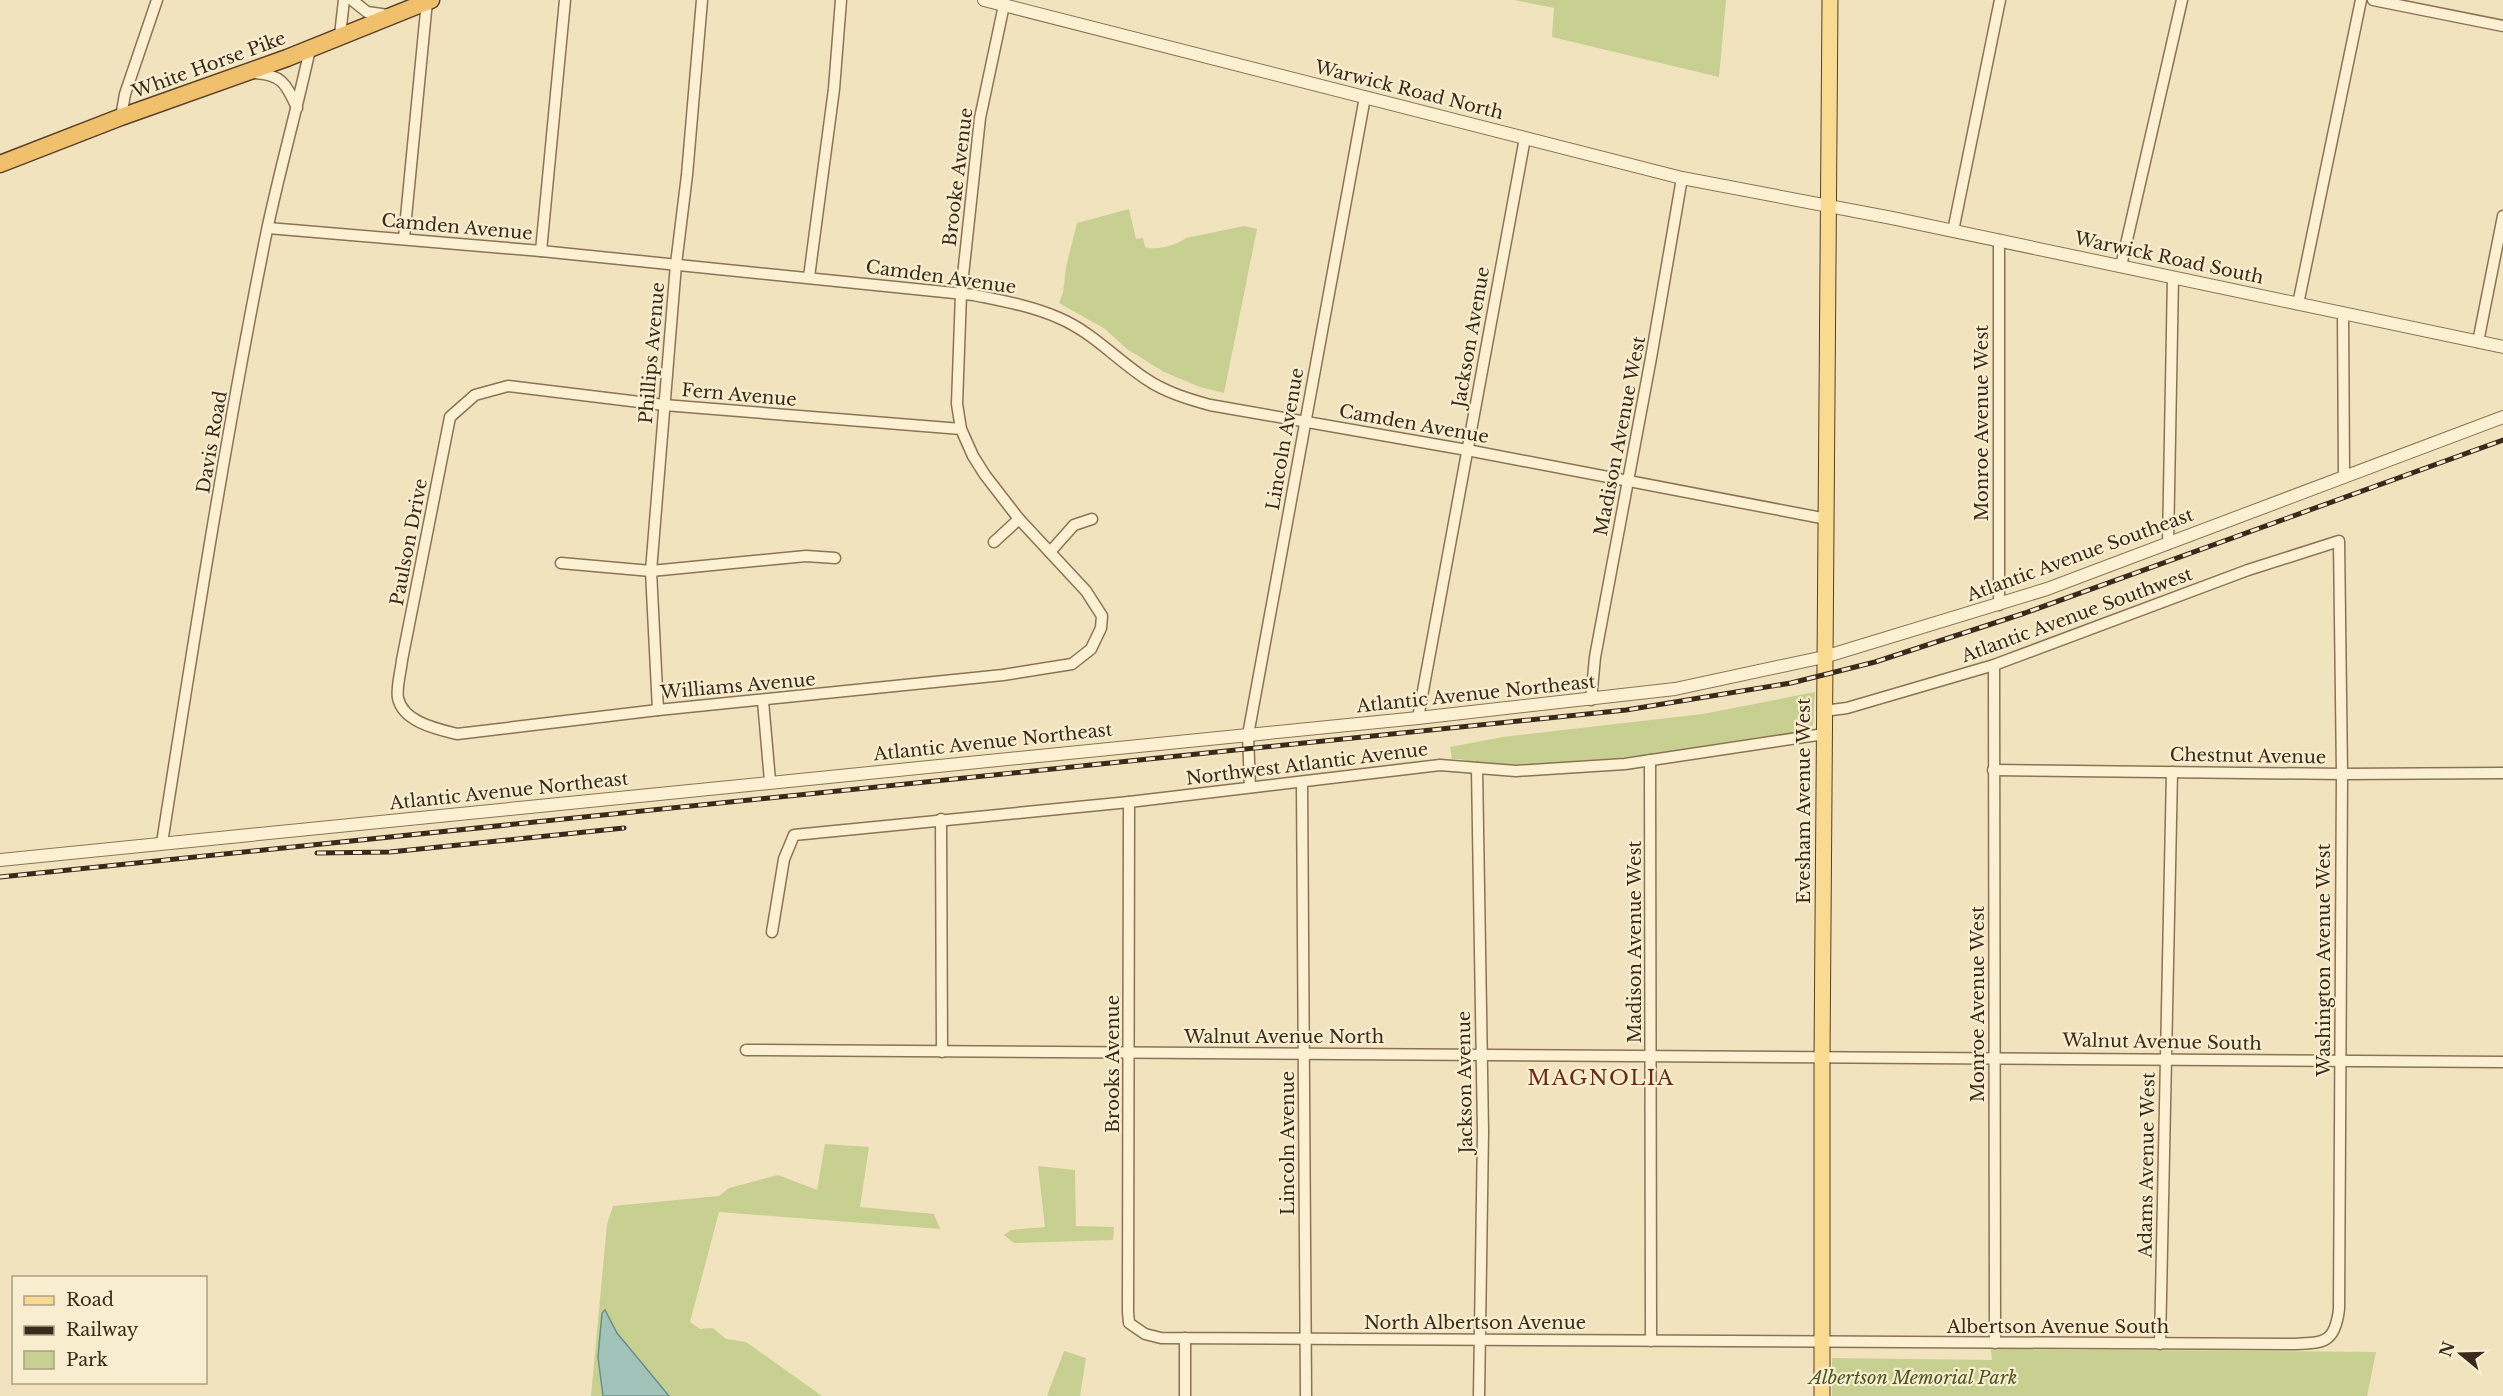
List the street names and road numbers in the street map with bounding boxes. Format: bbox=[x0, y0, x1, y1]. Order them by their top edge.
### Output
street label: White Horse Pike bbox=[128, 27, 289, 103]
street label: Warwick Road North bbox=[1311, 56, 1506, 124]
street label: Brooke Avenue bbox=[939, 106, 977, 248]
street label: Camden Avenue bbox=[381, 209, 533, 245]
street label: Warwick Road South bbox=[2071, 227, 2266, 289]
street label: Camden Avenue bbox=[864, 256, 1018, 298]
street label: Jackson Avenue bbox=[1447, 265, 1494, 411]
street label: Phillips Avenue bbox=[635, 281, 669, 425]
street label: Monroe Avenue West bbox=[1971, 325, 1993, 521]
street label: Madison Avenue West bbox=[1590, 334, 1650, 538]
street label: Lincoln Avenue bbox=[1262, 366, 1308, 512]
street label: Fern Avenue bbox=[680, 379, 798, 411]
street label: Davis Road bbox=[192, 389, 232, 495]
street label: Camden Avenue bbox=[1337, 400, 1491, 448]
street label: Paulson Drive bbox=[386, 477, 432, 607]
street label: Atlantic Avenue Southeast bbox=[1963, 504, 2196, 607]
street label: Atlantic Avenue Southwest bbox=[1958, 563, 2196, 667]
street label: Williams Avenue bbox=[659, 668, 816, 704]
street label: Atlantic Avenue Northeast bbox=[1354, 670, 1597, 718]
street label: Evesham Avenue West bbox=[1793, 698, 1815, 904]
street label: Atlantic Avenue Northeast bbox=[871, 718, 1114, 766]
street label: Northwest Atlantic Avenue bbox=[1185, 738, 1429, 790]
street label: Chestnut Avenue bbox=[2170, 744, 2326, 768]
street label: Atlantic Avenue Northeast bbox=[387, 767, 630, 815]
street label: Madison Avenue West bbox=[1624, 840, 1646, 1043]
street label: Washington Avenue West bbox=[2313, 843, 2335, 1077]
street label: Monroe Avenue West bbox=[1967, 906, 1989, 1102]
street label: Brooks Avenue bbox=[1102, 995, 1124, 1133]
street label: Jackson Avenue bbox=[1453, 1011, 1477, 1155]
street label: Walnut Avenue North bbox=[1183, 1026, 1384, 1048]
street label: Walnut Avenue South bbox=[2061, 1029, 2262, 1055]
street label: Lincoln Avenue bbox=[1277, 1071, 1299, 1215]
street label: Adams Avenue West bbox=[2134, 1072, 2160, 1259]
street label: North Albertson Avenue bbox=[1364, 1312, 1586, 1334]
street label: Albertson Avenue South bbox=[1946, 1316, 2169, 1338]

